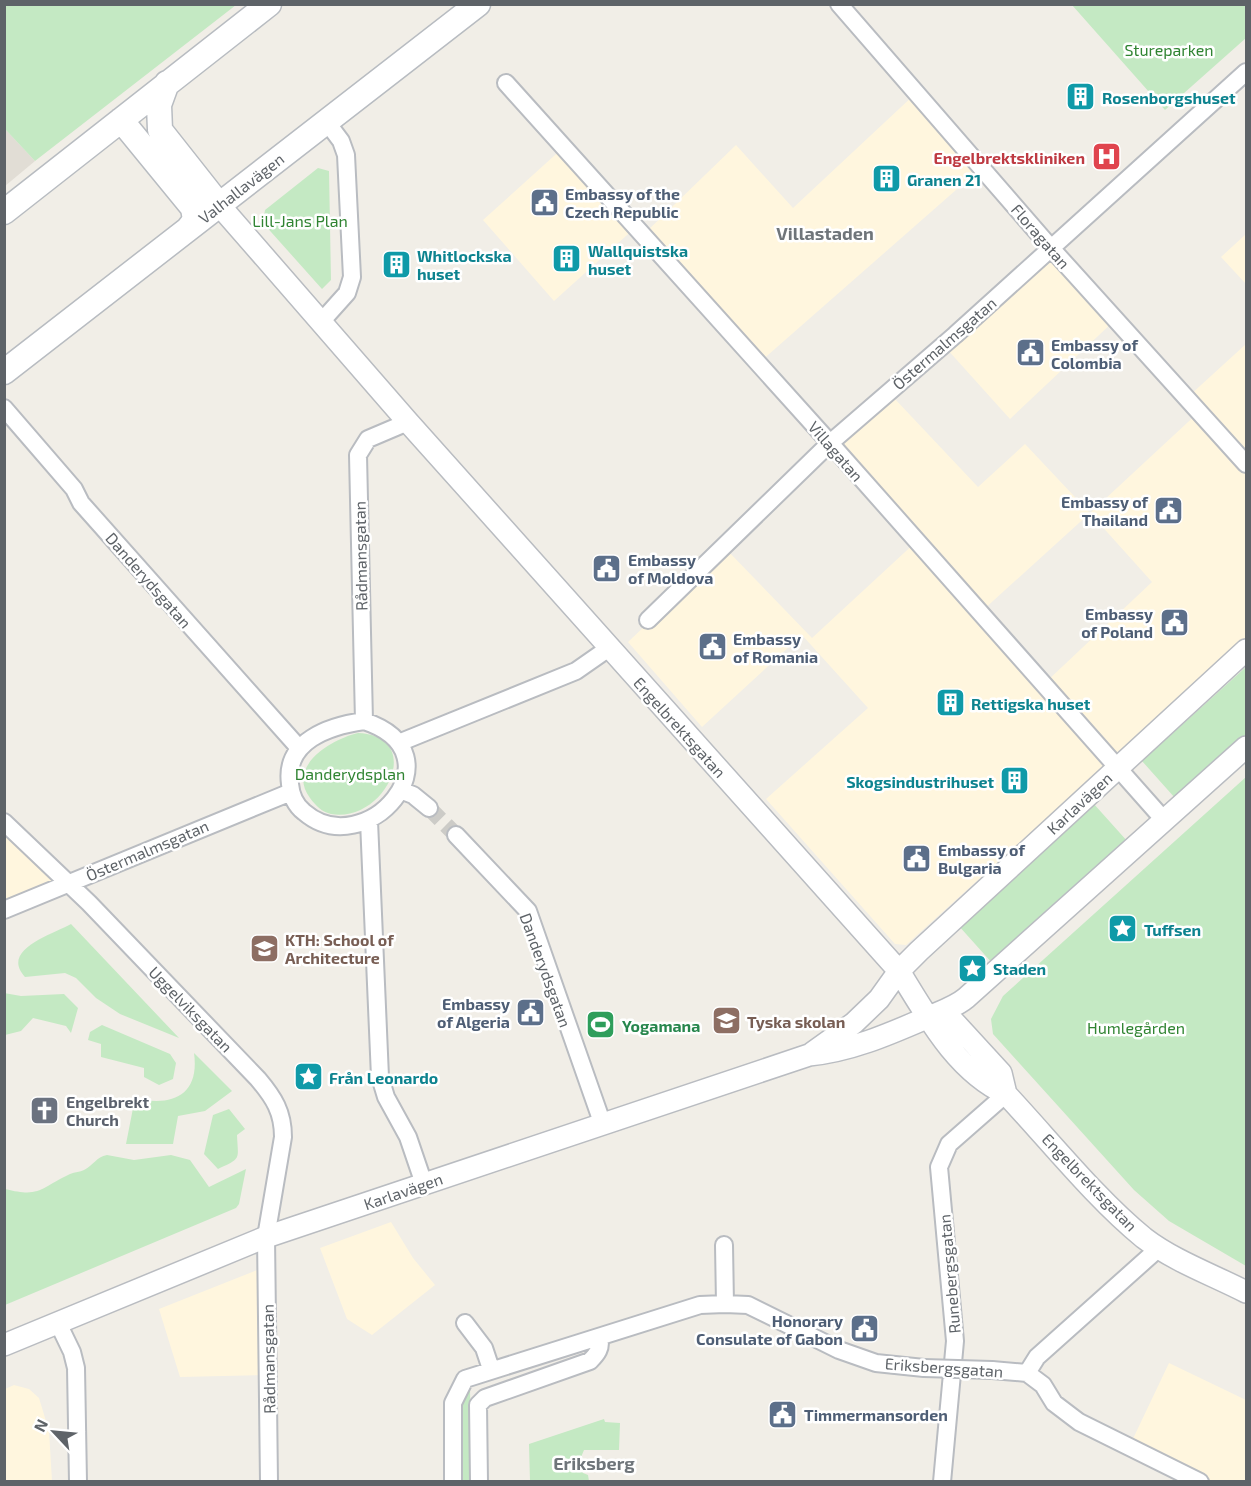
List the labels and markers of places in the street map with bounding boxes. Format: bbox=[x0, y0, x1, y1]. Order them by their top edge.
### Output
building icon: Rosenborgshuset bbox=[1065, 81, 1097, 113]
place label: Rosenborgshuset bbox=[1102, 88, 1236, 107]
hospital icon: Engelbrektskliniken bbox=[1090, 141, 1122, 173]
place label: Engelbrektskliniken bbox=[934, 148, 1085, 167]
building icon: Granen 21 bbox=[870, 163, 902, 195]
place label: Granen 21 bbox=[907, 170, 981, 189]
place label: Embassy of the Czech Republic bbox=[565, 184, 680, 221]
public building icon: Embassy of the Czech Republic bbox=[528, 186, 560, 218]
place label: Wallquistska huset bbox=[588, 241, 688, 278]
building icon: Wallquistska huset bbox=[551, 243, 583, 275]
place label: Whitlockska huset bbox=[417, 246, 512, 283]
building icon: Whitlockska huset bbox=[380, 248, 412, 280]
place label: Embassy of Colombia bbox=[1051, 335, 1138, 372]
public building icon: Embassy of Colombia bbox=[1014, 337, 1046, 369]
place label: Embassy of Thailand bbox=[1061, 492, 1149, 529]
public building icon: Embassy of Thailand bbox=[1153, 494, 1185, 526]
place label: Embassy of Moldova bbox=[628, 550, 713, 587]
public building icon: Embassy of Moldova bbox=[591, 552, 623, 584]
place label: Embassy of Poland bbox=[1081, 604, 1153, 641]
public building icon: Embassy of Poland bbox=[1158, 606, 1190, 638]
place label: Embassy of Romania bbox=[733, 629, 818, 666]
public building icon: Embassy of Romania bbox=[696, 631, 728, 663]
building icon: Rettigska huset bbox=[934, 687, 966, 719]
place label: Rettigska huset bbox=[971, 694, 1091, 713]
building icon: Skogsindustrihuset bbox=[999, 765, 1031, 797]
place label: Skogsindustrihuset bbox=[846, 772, 994, 791]
place label: Embassy of Bulgaria bbox=[938, 840, 1025, 877]
public building icon: Embassy of Bulgaria bbox=[901, 842, 933, 874]
place icon: Tuffsen bbox=[1107, 913, 1139, 945]
place label: Tuffsen bbox=[1144, 920, 1201, 939]
place label: KTH: School of Architecture bbox=[285, 930, 394, 967]
school or university icon: KTH: School of Architecture bbox=[248, 932, 280, 964]
place icon: Staden bbox=[956, 952, 988, 984]
place label: Staden bbox=[993, 959, 1046, 978]
place label: Embassy of Algeria bbox=[437, 994, 510, 1031]
public building icon: Embassy of Algeria bbox=[515, 996, 547, 1028]
school or university icon: Tyska skolan bbox=[710, 1005, 742, 1037]
sports icon: Yogamana bbox=[585, 1009, 617, 1041]
place label: Tyska skolan bbox=[747, 1012, 845, 1032]
place label: Yogamana bbox=[622, 1016, 700, 1035]
place icon: Från Leonardo bbox=[292, 1061, 324, 1093]
place label: Från Leonardo bbox=[329, 1068, 438, 1087]
place label: Engelbrekt Church bbox=[66, 1092, 150, 1129]
church icon: Engelbrekt Church bbox=[29, 1094, 61, 1126]
place label: Honorary Consulate of Gabon bbox=[696, 1311, 843, 1348]
public building icon: Honorary Consulate of Gabon bbox=[848, 1313, 880, 1345]
public building icon: Timmermansorden bbox=[767, 1398, 799, 1430]
place label: Timmermansorden bbox=[804, 1405, 948, 1424]

